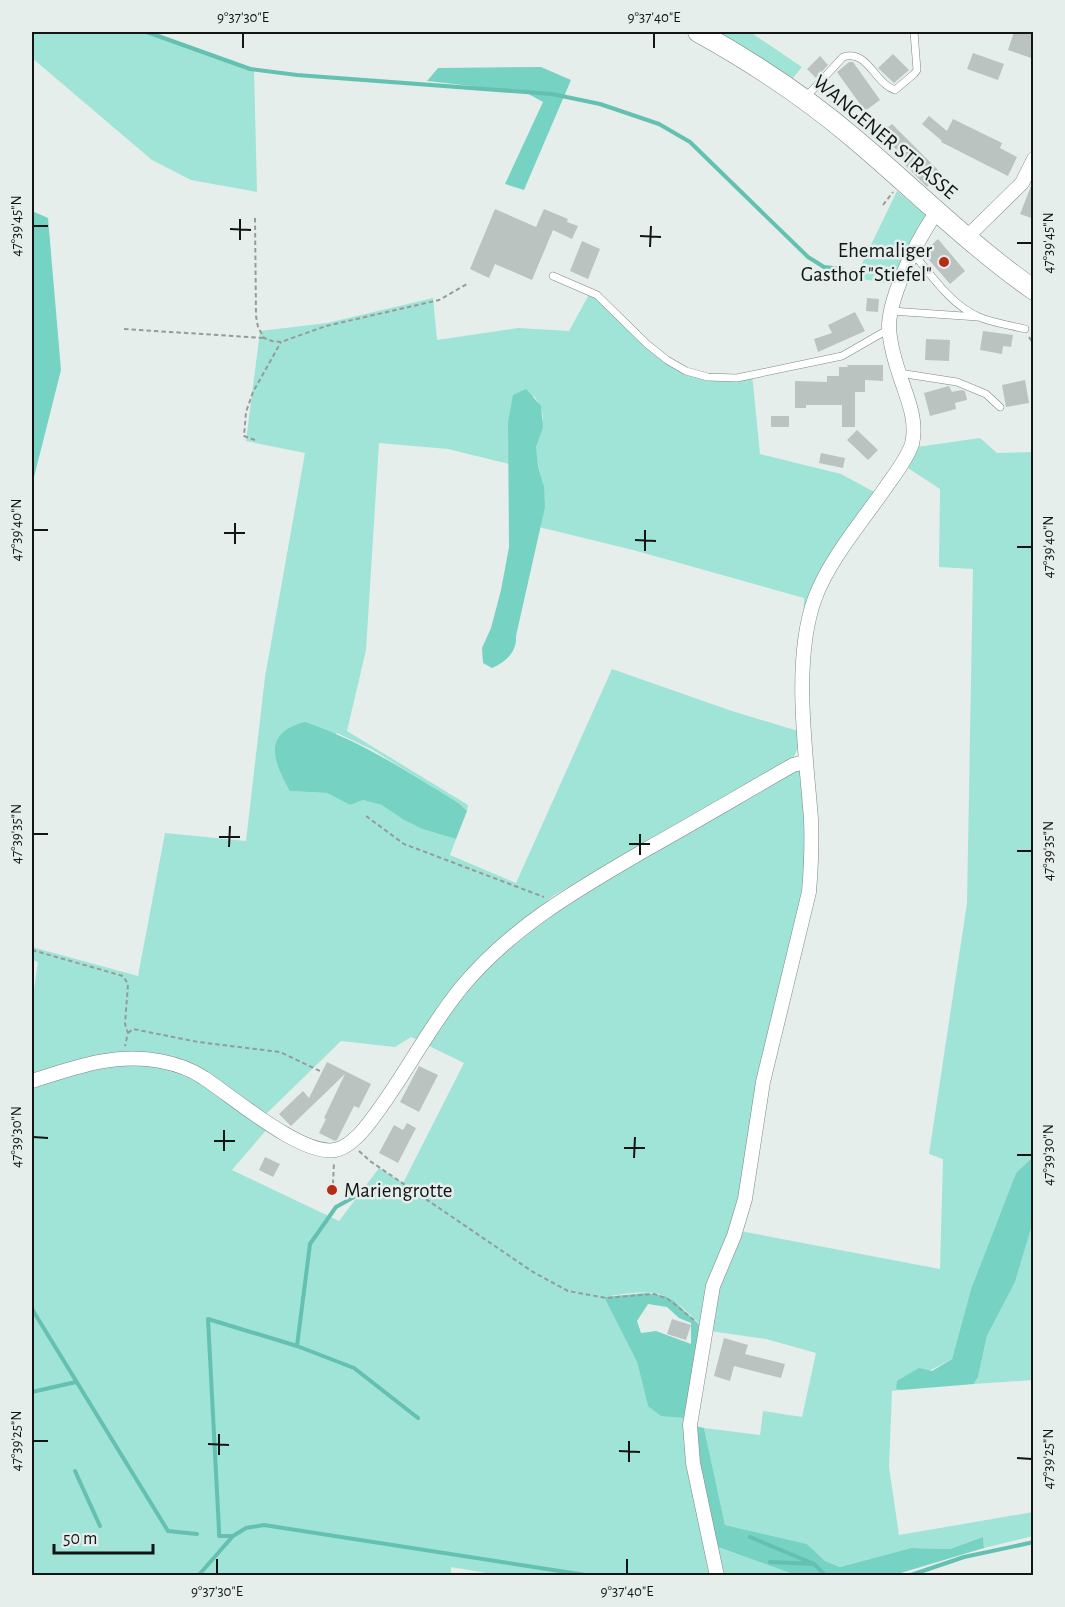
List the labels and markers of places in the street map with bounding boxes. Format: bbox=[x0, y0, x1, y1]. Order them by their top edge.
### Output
place label: Ehemaliger Gasthof "Stiefel" bbox=[801, 240, 932, 285]
marker: Ehemaliger Gasthof "Stiefel" bbox=[937, 255, 951, 269]
place label: Mariengrotte bbox=[344, 1180, 452, 1201]
marker: Mariengrotte bbox=[325, 1183, 339, 1197]

